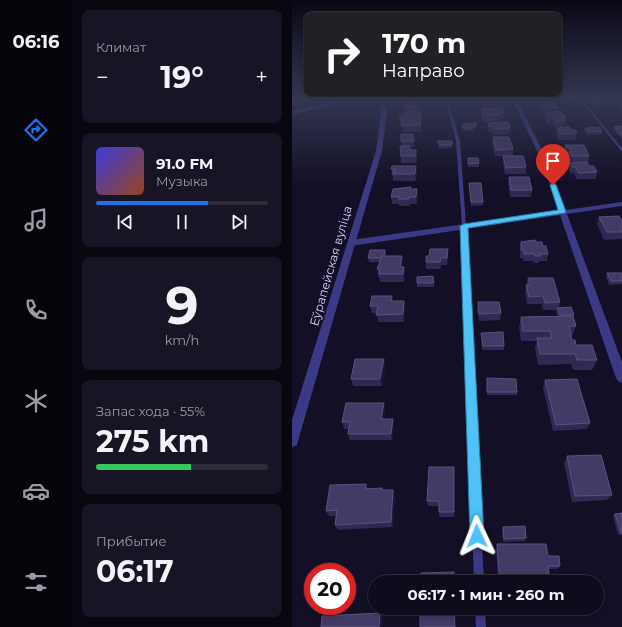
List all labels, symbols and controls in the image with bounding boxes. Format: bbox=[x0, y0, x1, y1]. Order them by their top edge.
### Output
text: 170 m bbox=[382, 26, 466, 60]
icon: right bbox=[316, 28, 368, 80]
text: 06:16 bbox=[13, 31, 59, 53]
text: Климат bbox=[96, 39, 146, 55]
text: 19° bbox=[160, 59, 204, 96]
text: Направо bbox=[382, 60, 465, 82]
text: − bbox=[96, 64, 109, 91]
text: + bbox=[255, 64, 268, 91]
icon: directions bbox=[22, 116, 50, 144]
pin bbox=[536, 144, 570, 185]
icon: arrive bbox=[542, 150, 564, 172]
text: 91.0 FM bbox=[156, 154, 213, 173]
text: Музыка bbox=[156, 173, 208, 189]
street label: Еўрапейская вуліца bbox=[306, 204, 355, 328]
icon: music bbox=[22, 206, 50, 234]
icon: previous bbox=[114, 211, 136, 233]
icon: pause bbox=[171, 211, 193, 233]
icon: next bbox=[228, 211, 250, 233]
text: 9 bbox=[165, 274, 199, 337]
icon: phone bbox=[22, 296, 50, 324]
text: km/h bbox=[165, 332, 199, 348]
icon: climate bbox=[22, 387, 50, 415]
text: Запас хода · 55% bbox=[96, 403, 205, 419]
text: 275 km bbox=[96, 423, 209, 460]
icon: car bbox=[22, 477, 50, 505]
position arrow bbox=[456, 515, 498, 557]
text: Прибытие bbox=[96, 533, 167, 549]
text: 06:17 bbox=[96, 553, 174, 590]
speed limit sign: 20 bbox=[304, 563, 356, 615]
icon: filters bbox=[22, 568, 50, 596]
text: 06:17 · 1 мин · 260 m bbox=[408, 585, 564, 604]

